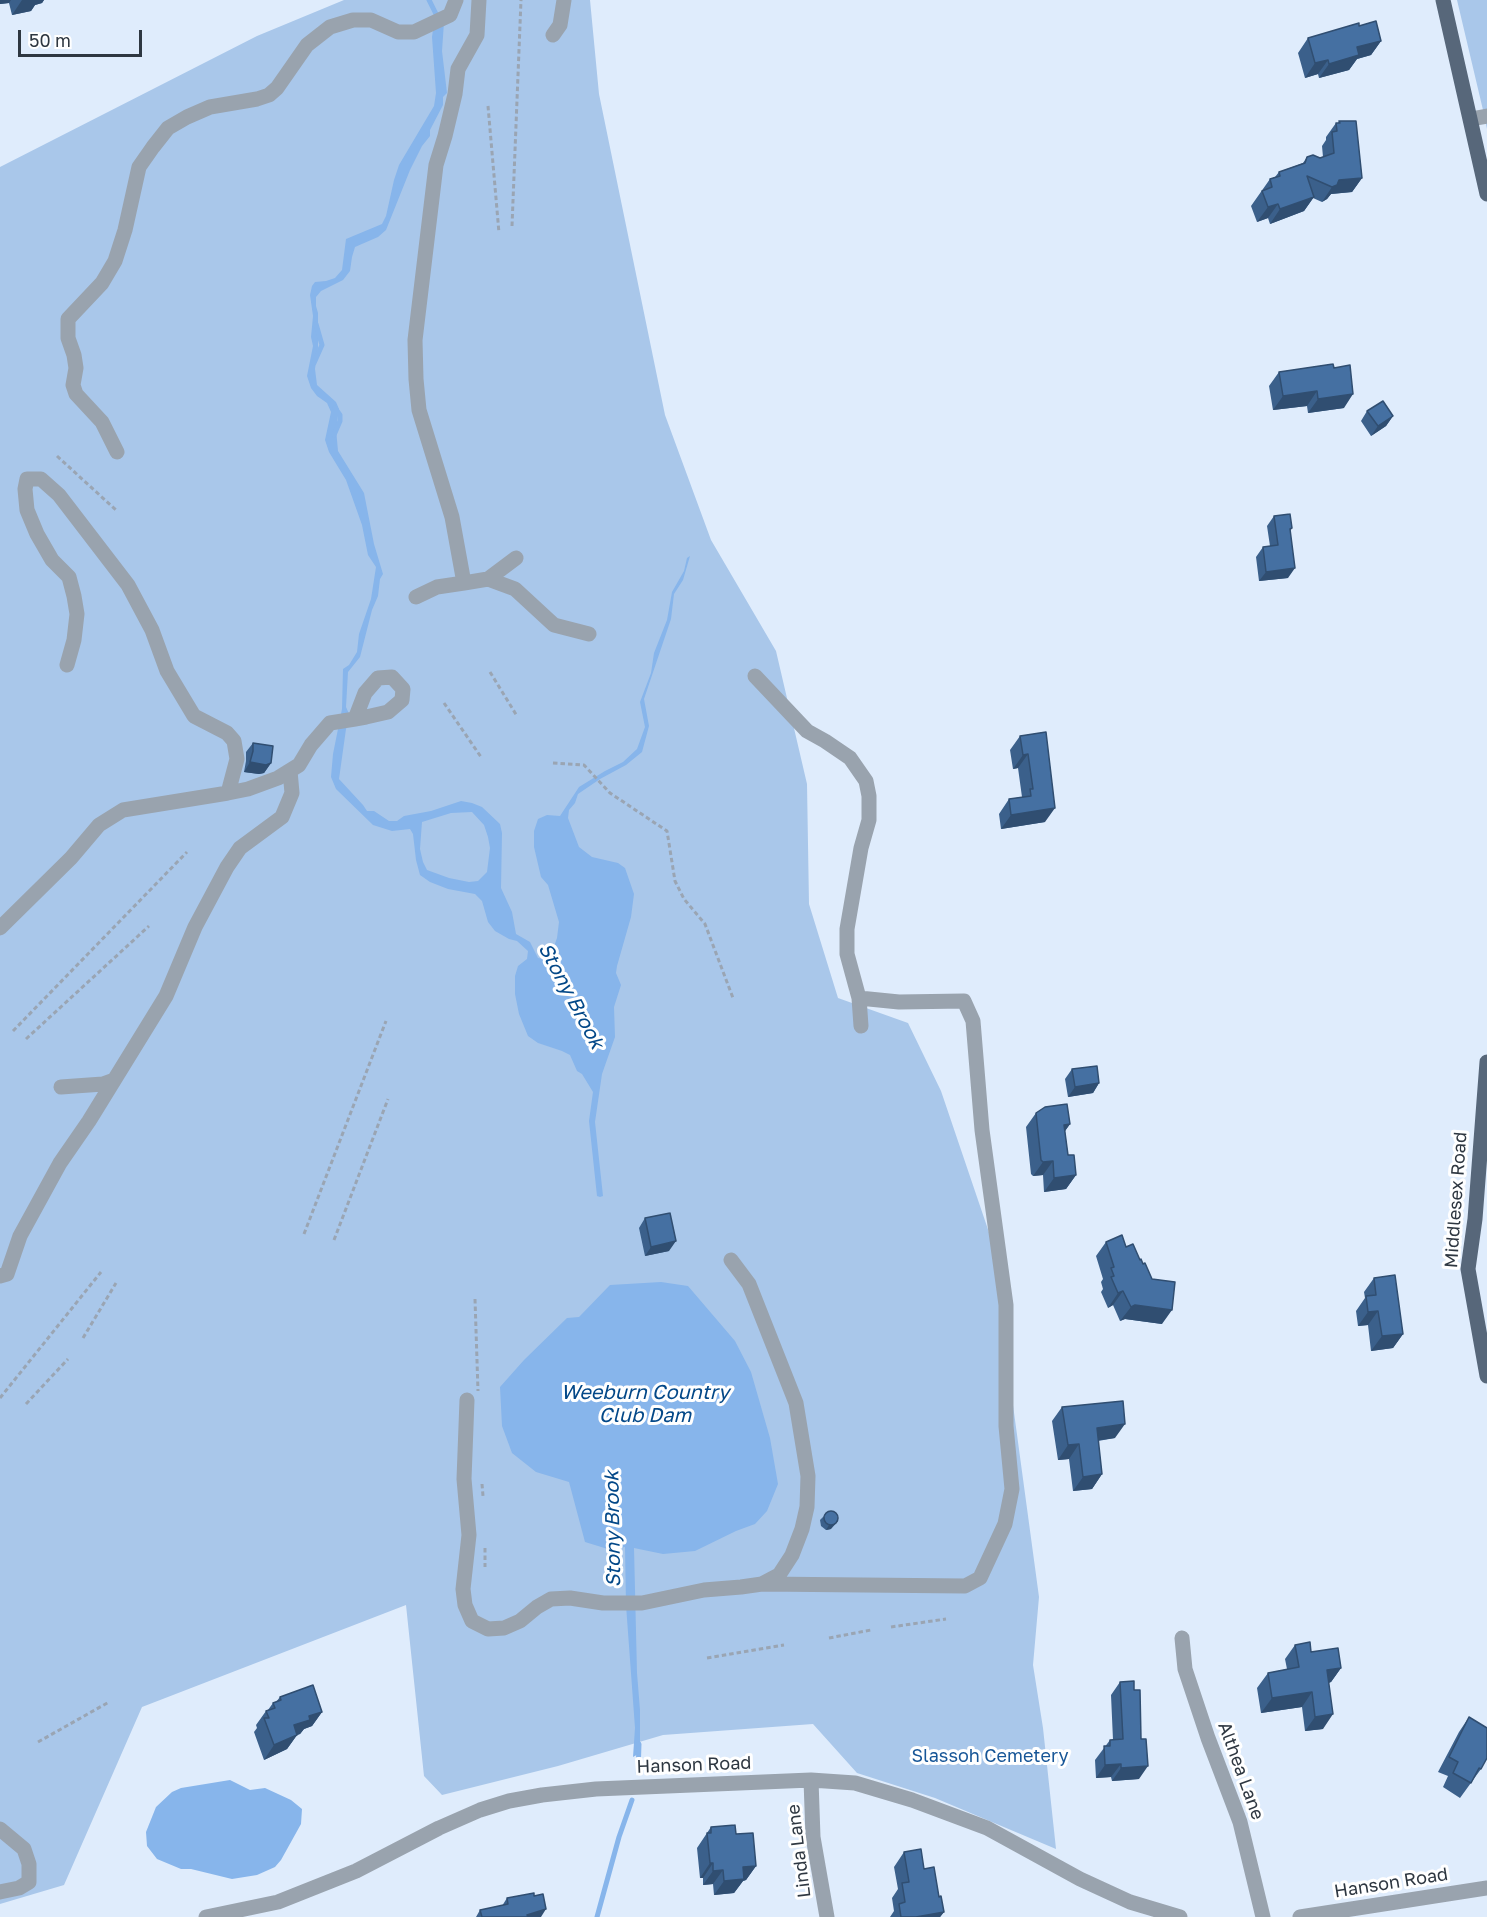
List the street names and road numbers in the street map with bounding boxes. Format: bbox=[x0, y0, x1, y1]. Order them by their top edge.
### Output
street label: Middlesex Road bbox=[1440, 1131, 1472, 1269]
street label: Althea Lane bbox=[1213, 1719, 1269, 1823]
street label: Hanson Road bbox=[636, 1752, 752, 1778]
street label: Linda Lane bbox=[783, 1803, 815, 1899]
street label: Hanson Road bbox=[1333, 1863, 1449, 1903]

